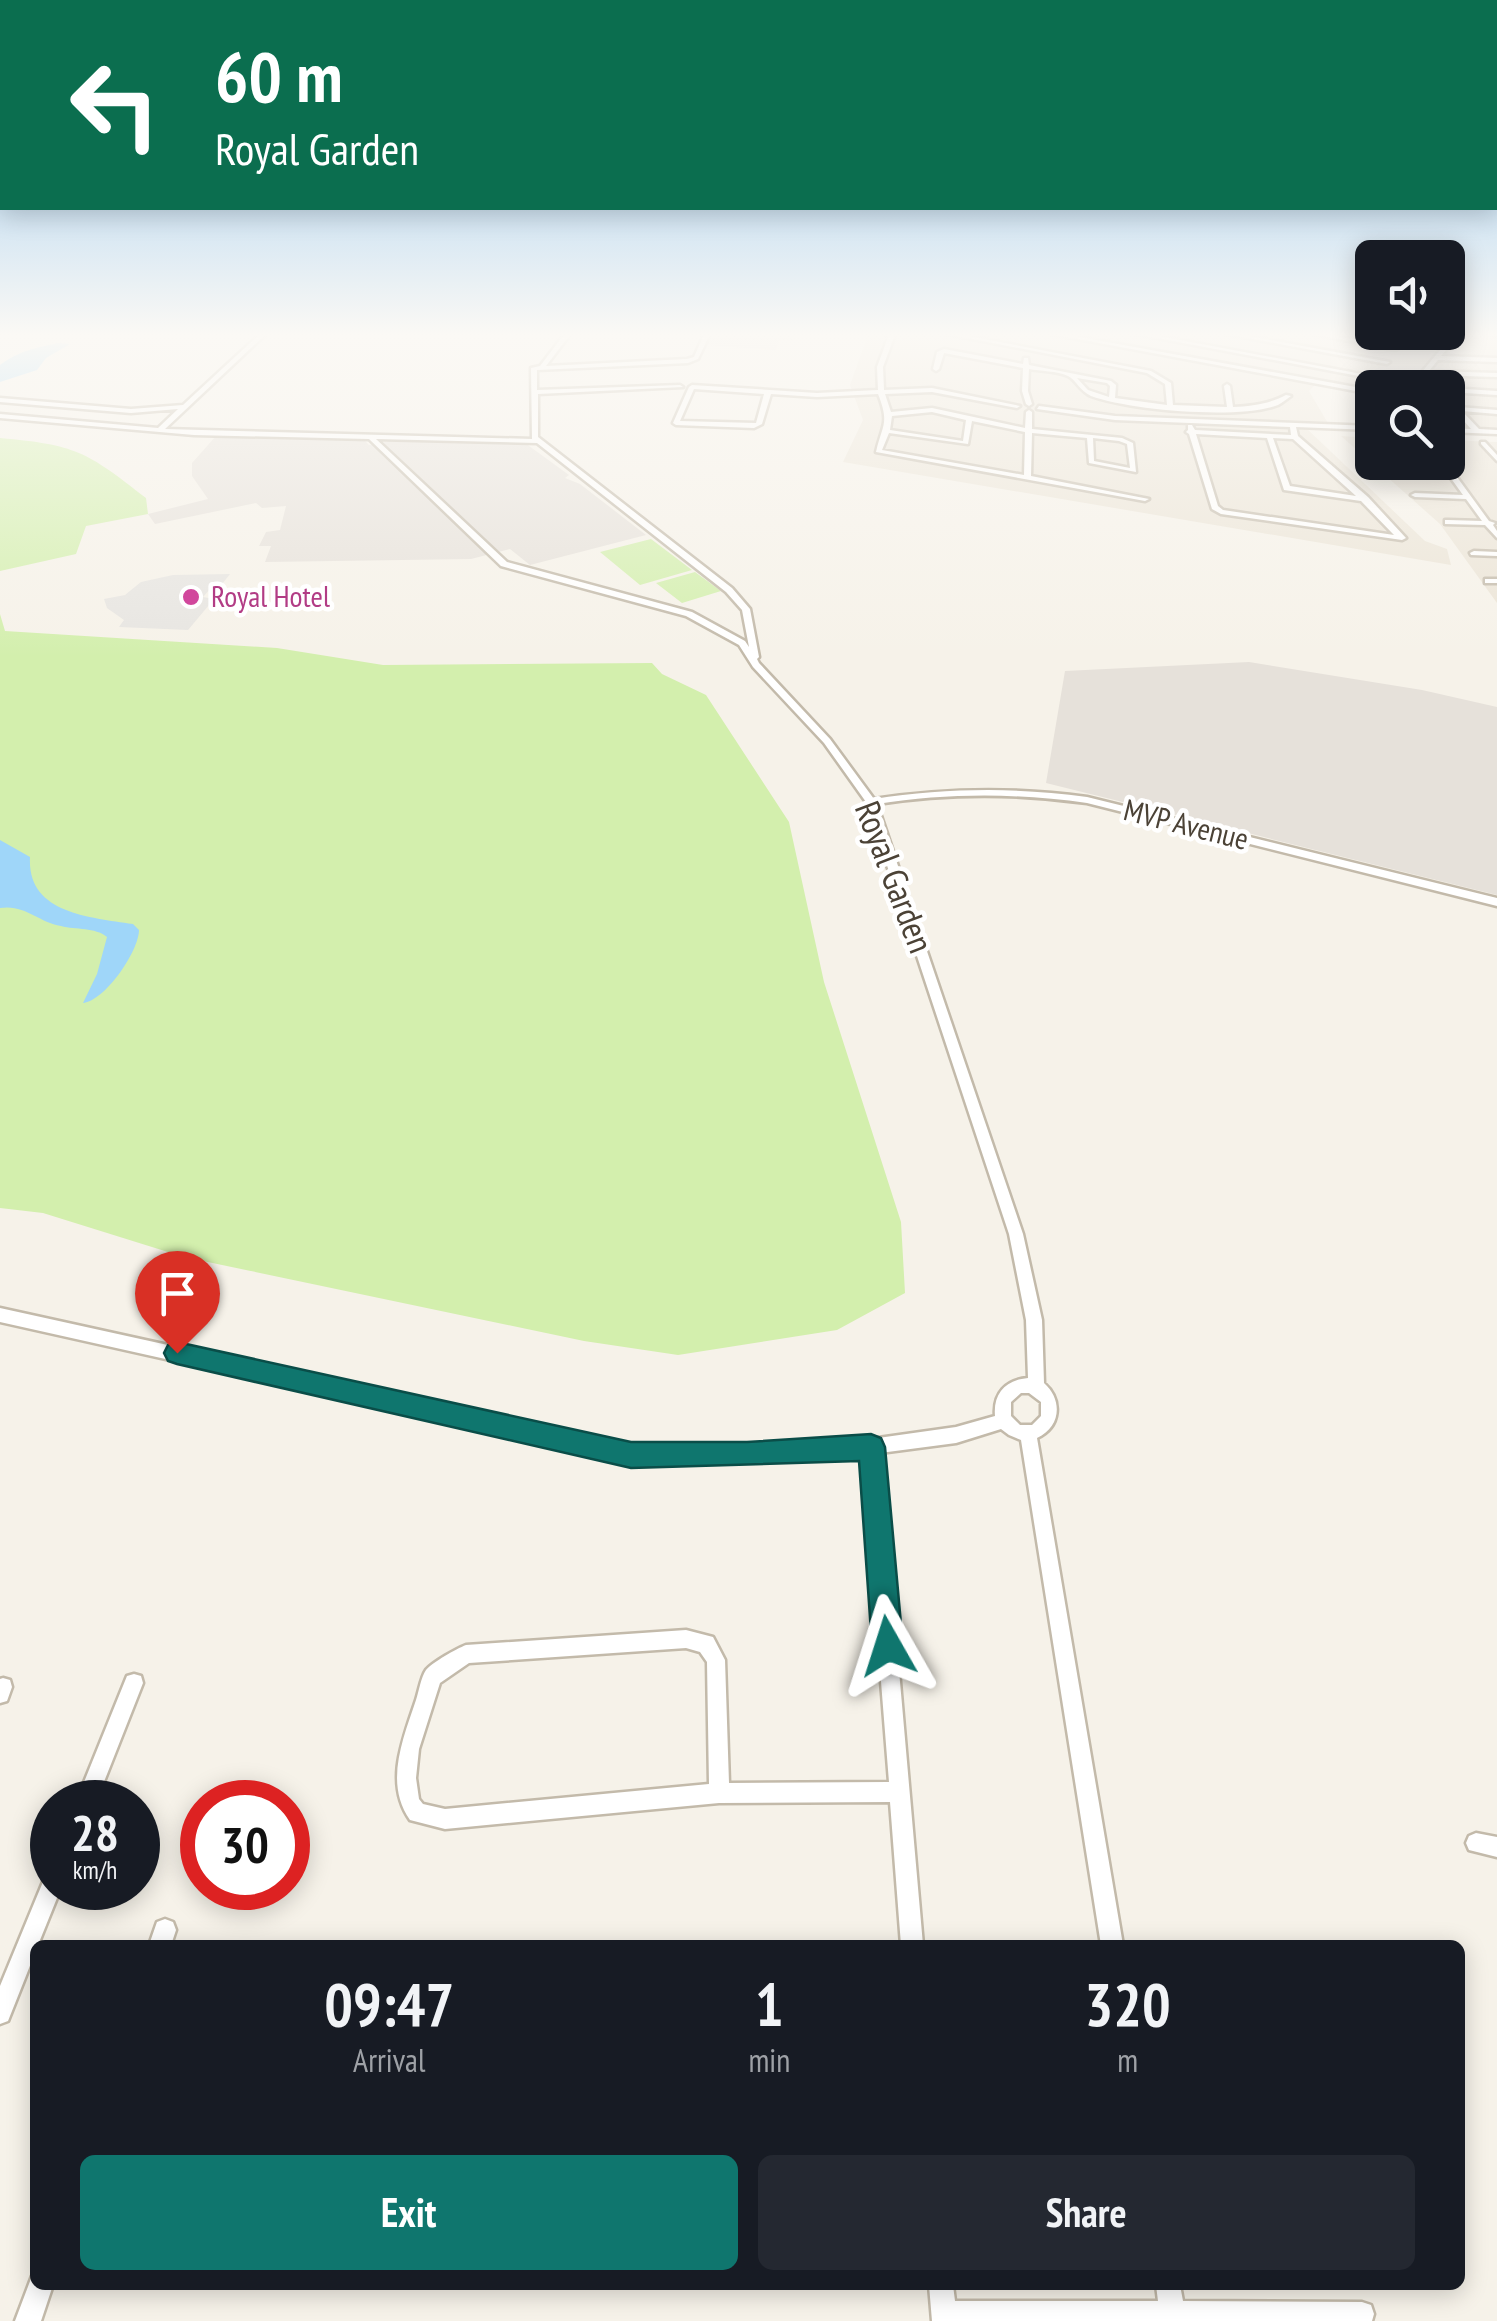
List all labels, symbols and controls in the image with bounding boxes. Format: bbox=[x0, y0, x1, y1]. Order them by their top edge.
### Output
text: 60 m bbox=[215, 31, 343, 121]
icon: left bbox=[50, 40, 180, 170]
text: Royal Garden bbox=[215, 119, 419, 177]
map controls bbox=[1355, 240, 1465, 480]
button: sound bbox=[1355, 240, 1465, 350]
button: search bbox=[1355, 370, 1465, 480]
place label: Royal Hotel bbox=[211, 576, 330, 615]
marker: Royal Hotel bbox=[180, 586, 202, 608]
street label: MVP Avenue bbox=[1120, 789, 1253, 858]
street label: Royal Garden bbox=[845, 794, 945, 959]
pin bbox=[135, 1251, 220, 1354]
icon: arrive bbox=[150, 1266, 205, 1321]
position arrow bbox=[836, 1594, 940, 1698]
speed limit sign: 30 bbox=[180, 1780, 310, 1910]
text: 28 bbox=[71, 1800, 119, 1865]
text: km/h bbox=[73, 1854, 117, 1886]
text: 09:47 bbox=[324, 1965, 454, 2043]
text: 1 bbox=[755, 1965, 784, 2043]
text: 320 bbox=[1085, 1965, 1171, 2043]
text: Arrival bbox=[353, 2039, 425, 2081]
text: min bbox=[748, 2039, 790, 2081]
text: m bbox=[1117, 2039, 1138, 2081]
button: Exit bbox=[80, 2155, 738, 2270]
button: Share bbox=[758, 2155, 1415, 2270]

